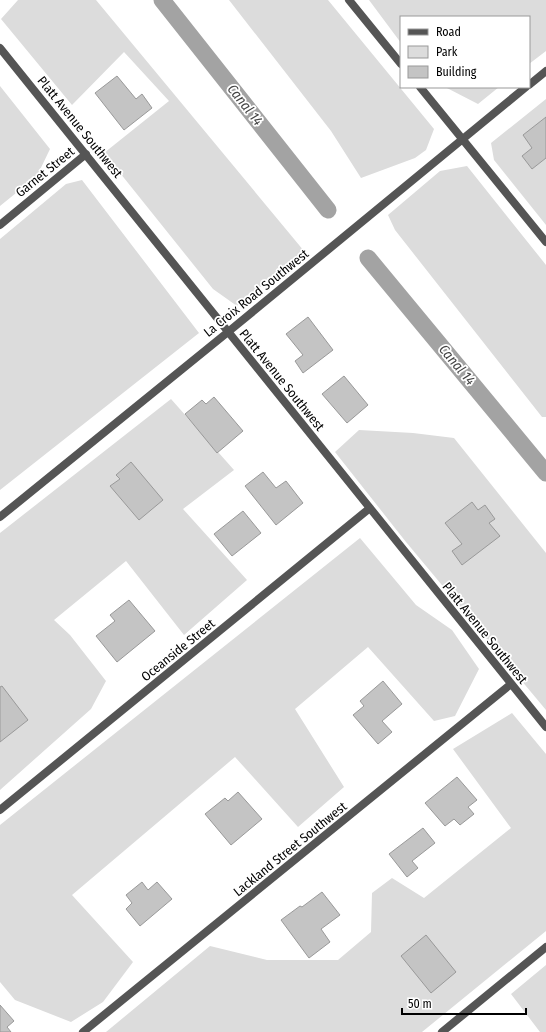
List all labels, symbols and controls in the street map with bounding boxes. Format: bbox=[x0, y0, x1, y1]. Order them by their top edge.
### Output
legend bbox=[400, 16, 530, 88]
text: Road bbox=[436, 25, 461, 39]
text: Park bbox=[436, 45, 458, 59]
text: Building bbox=[436, 65, 477, 79]
street label: Platt Avenue Southwest bbox=[35, 73, 126, 181]
water label: Canal 14 bbox=[224, 81, 267, 129]
street label: Garnet Street bbox=[13, 143, 78, 200]
street label: La Croix Road Southwest bbox=[201, 246, 312, 340]
street label: Platt Avenue Southwest bbox=[237, 326, 328, 434]
water label: Canal 14 bbox=[435, 341, 479, 389]
street label: Platt Avenue Southwest bbox=[440, 579, 531, 687]
street label: Oceanside Street bbox=[138, 615, 218, 684]
street label: Lackland Street Southwest bbox=[230, 798, 350, 899]
scale bar bbox=[402, 990, 526, 1016]
text: 50 m bbox=[408, 997, 432, 1011]

